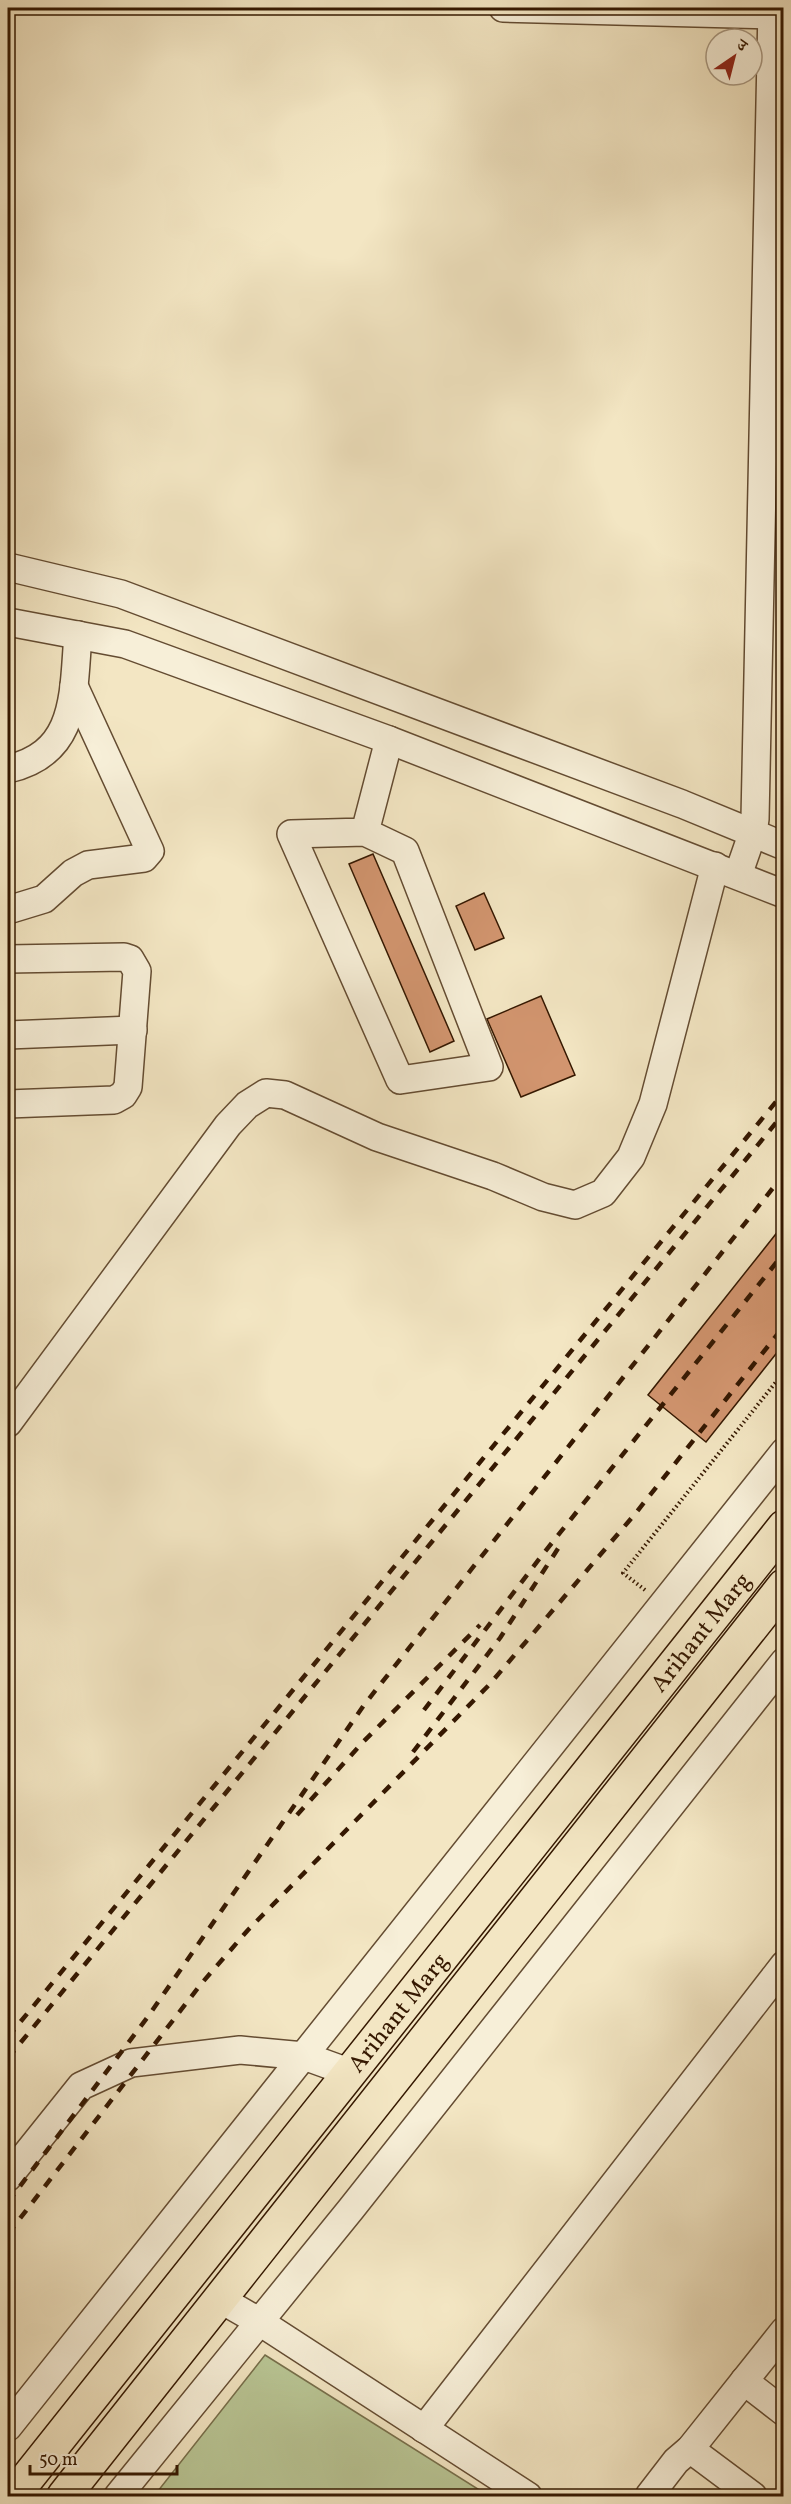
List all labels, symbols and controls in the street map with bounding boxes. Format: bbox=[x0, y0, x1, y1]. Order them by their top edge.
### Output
north arrow bbox=[704, 27, 764, 87]
text: उ bbox=[731, 34, 753, 59]
street label: Arihant Marg bbox=[644, 1566, 760, 1701]
street label: Arihant Marg bbox=[341, 1946, 458, 2081]
scale bar bbox=[30, 2438, 177, 2476]
text: 50 m bbox=[39, 2448, 78, 2473]

